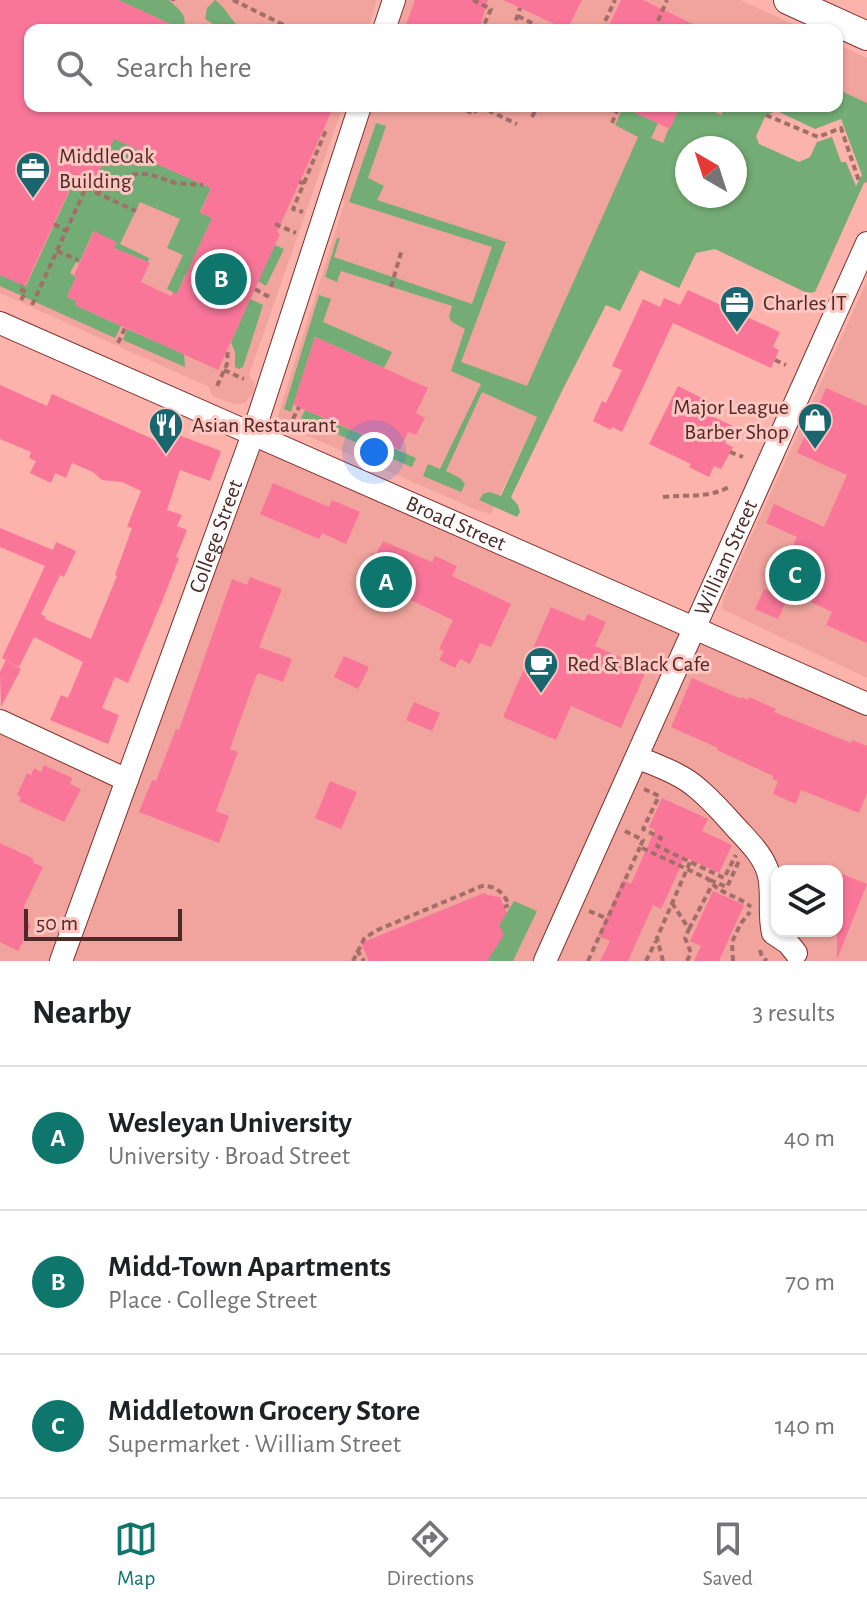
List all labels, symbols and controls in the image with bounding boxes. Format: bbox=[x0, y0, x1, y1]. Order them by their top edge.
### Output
search box bbox=[24, 24, 843, 112]
icon: search bbox=[52, 46, 96, 90]
text: Search here bbox=[116, 53, 252, 83]
north arrow bbox=[675, 136, 747, 208]
place label: MiddleOak Building bbox=[59, 145, 154, 192]
office icon: MiddleOak Building bbox=[14, 150, 52, 200]
pin: B bbox=[195, 249, 247, 309]
office icon: Charles IT bbox=[718, 284, 756, 334]
place label: Charles IT bbox=[763, 292, 847, 314]
place label: Major League Barber Shop bbox=[673, 396, 789, 443]
shop icon: Major League Barber Shop bbox=[796, 401, 834, 451]
restaurant icon: Asian Restaurant bbox=[147, 406, 185, 456]
place label: Asian Restaurant bbox=[192, 414, 336, 436]
your location bbox=[354, 432, 394, 472]
street label: College Street bbox=[185, 477, 246, 596]
street label: Broad Street bbox=[403, 492, 509, 555]
street label: William Street bbox=[690, 497, 761, 619]
pin: C bbox=[769, 545, 821, 605]
pin: A bbox=[360, 552, 412, 612]
cafe icon: Red & Black Cafe bbox=[522, 645, 560, 695]
place label: Red & Black Cafe bbox=[567, 653, 710, 675]
map controls bbox=[771, 865, 843, 937]
button: layers bbox=[771, 865, 843, 937]
scale bar bbox=[24, 905, 182, 941]
text: 50 m bbox=[36, 912, 78, 934]
text: Nearby bbox=[32, 996, 131, 1030]
text: 3 results bbox=[752, 1000, 835, 1026]
text: Wesleyan University bbox=[108, 1108, 352, 1138]
text: A bbox=[50, 1125, 66, 1151]
text: 40 m bbox=[784, 1125, 835, 1151]
text: University · Broad Street bbox=[108, 1143, 350, 1169]
text: Midd-Town Apartments bbox=[108, 1252, 391, 1282]
text: B bbox=[50, 1269, 66, 1295]
text: 70 m bbox=[785, 1269, 835, 1295]
text: Place · College Street bbox=[108, 1287, 317, 1313]
text: Middletown Grocery Store bbox=[108, 1396, 420, 1426]
text: C bbox=[51, 1413, 65, 1439]
text: 140 m bbox=[775, 1413, 835, 1439]
text: Supermarket · William Street bbox=[108, 1431, 401, 1457]
tab: Map bbox=[114, 1517, 158, 1591]
tab: Directions bbox=[386, 1517, 474, 1591]
tab: Saved bbox=[702, 1517, 753, 1591]

